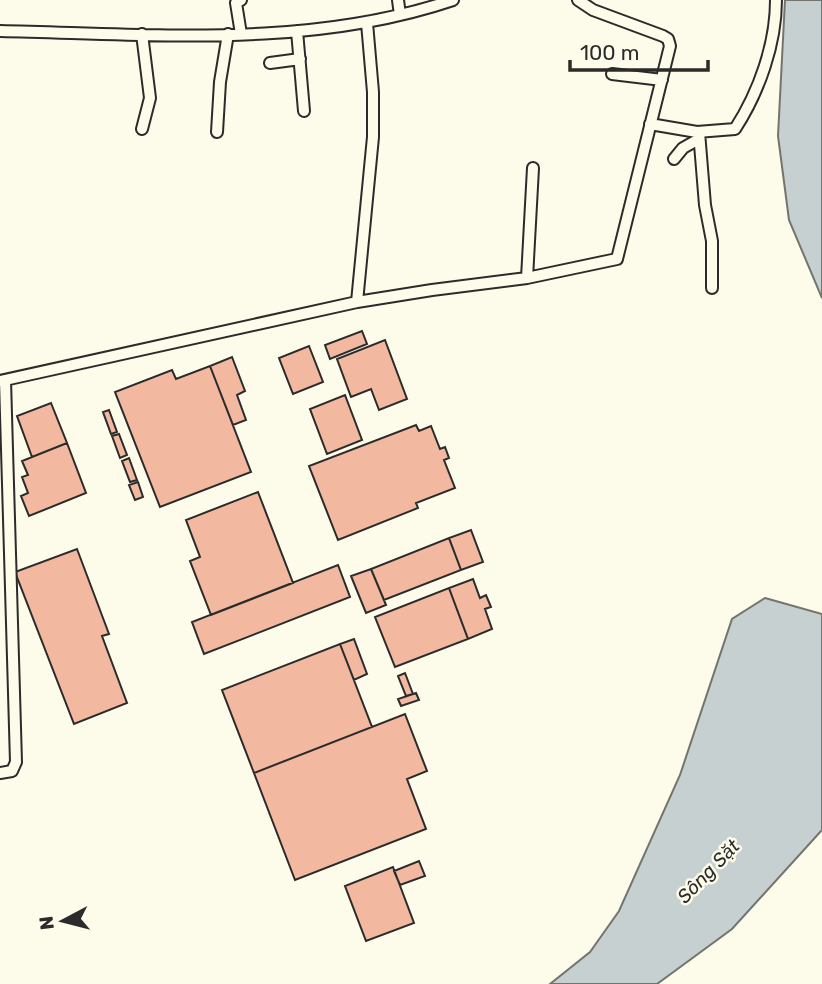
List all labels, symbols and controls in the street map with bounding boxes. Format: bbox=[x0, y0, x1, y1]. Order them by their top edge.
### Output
scale bar bbox=[570, 28, 708, 72]
text: 100 m bbox=[580, 40, 639, 65]
water label: Sông Sặt bbox=[672, 834, 745, 908]
north arrow bbox=[28, 886, 98, 956]
text: N bbox=[34, 915, 59, 931]

